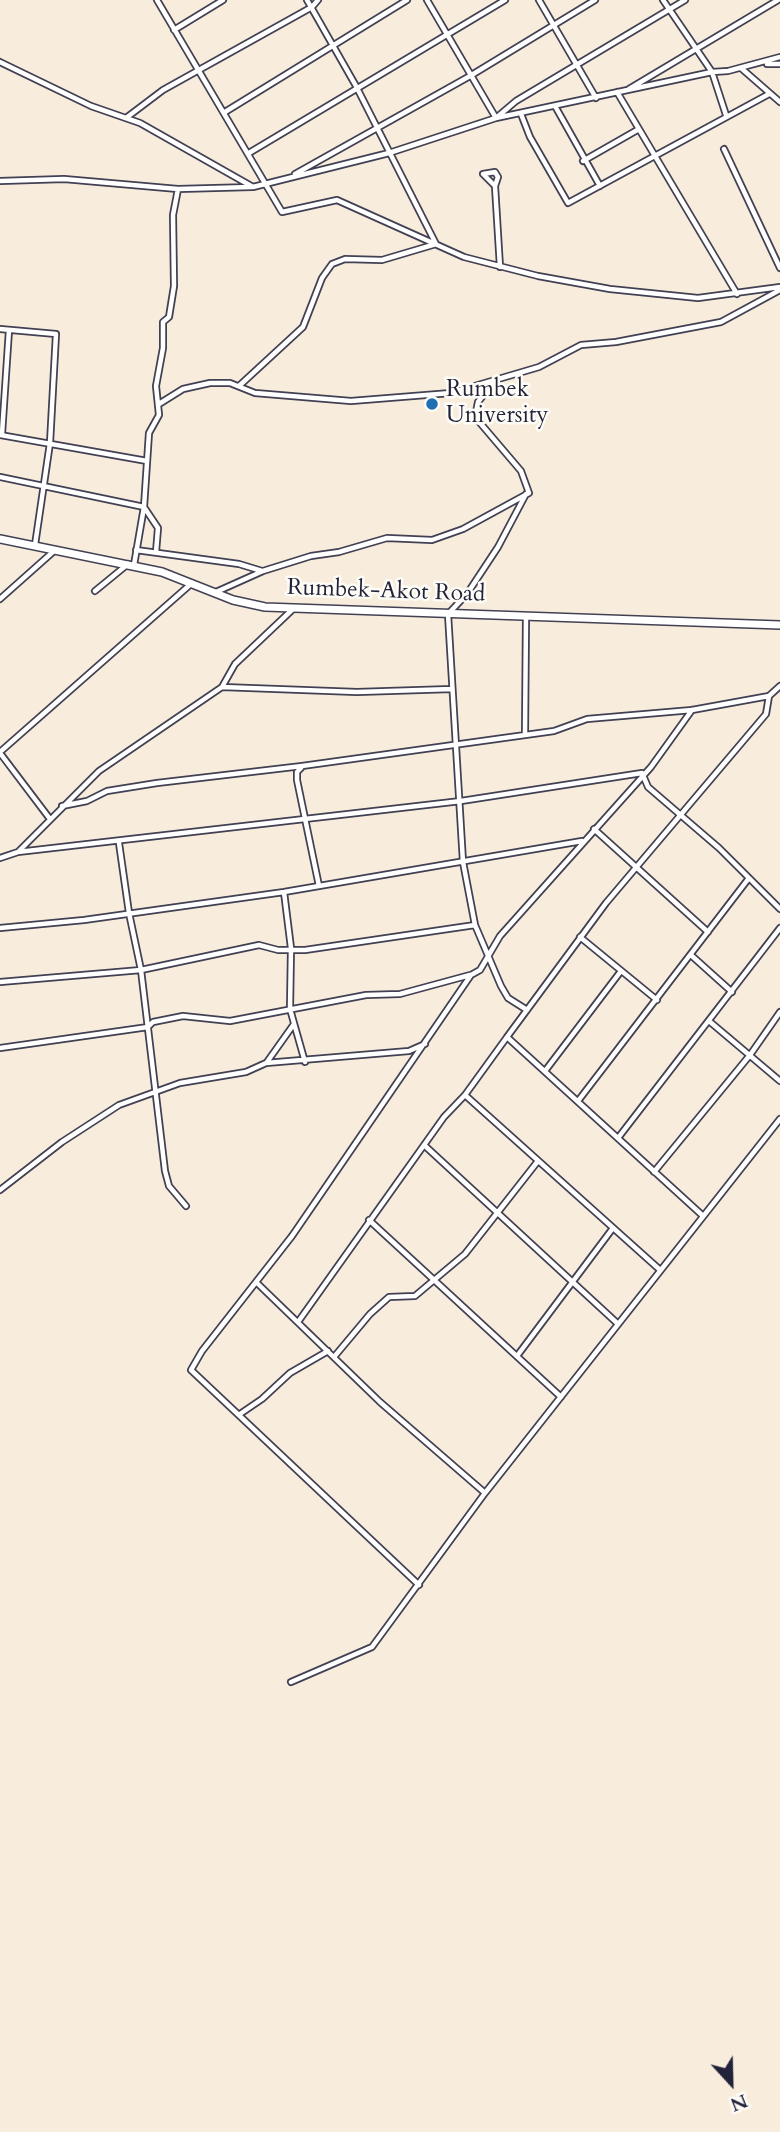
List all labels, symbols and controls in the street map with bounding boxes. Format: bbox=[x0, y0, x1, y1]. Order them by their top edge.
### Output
place label: Rumbek University bbox=[446, 377, 548, 431]
marker: Rumbek University bbox=[424, 396, 440, 412]
street label: Rumbek-Akot Road bbox=[286, 575, 486, 609]
north arrow bbox=[696, 2048, 766, 2118]
text: N bbox=[726, 2087, 751, 2118]

